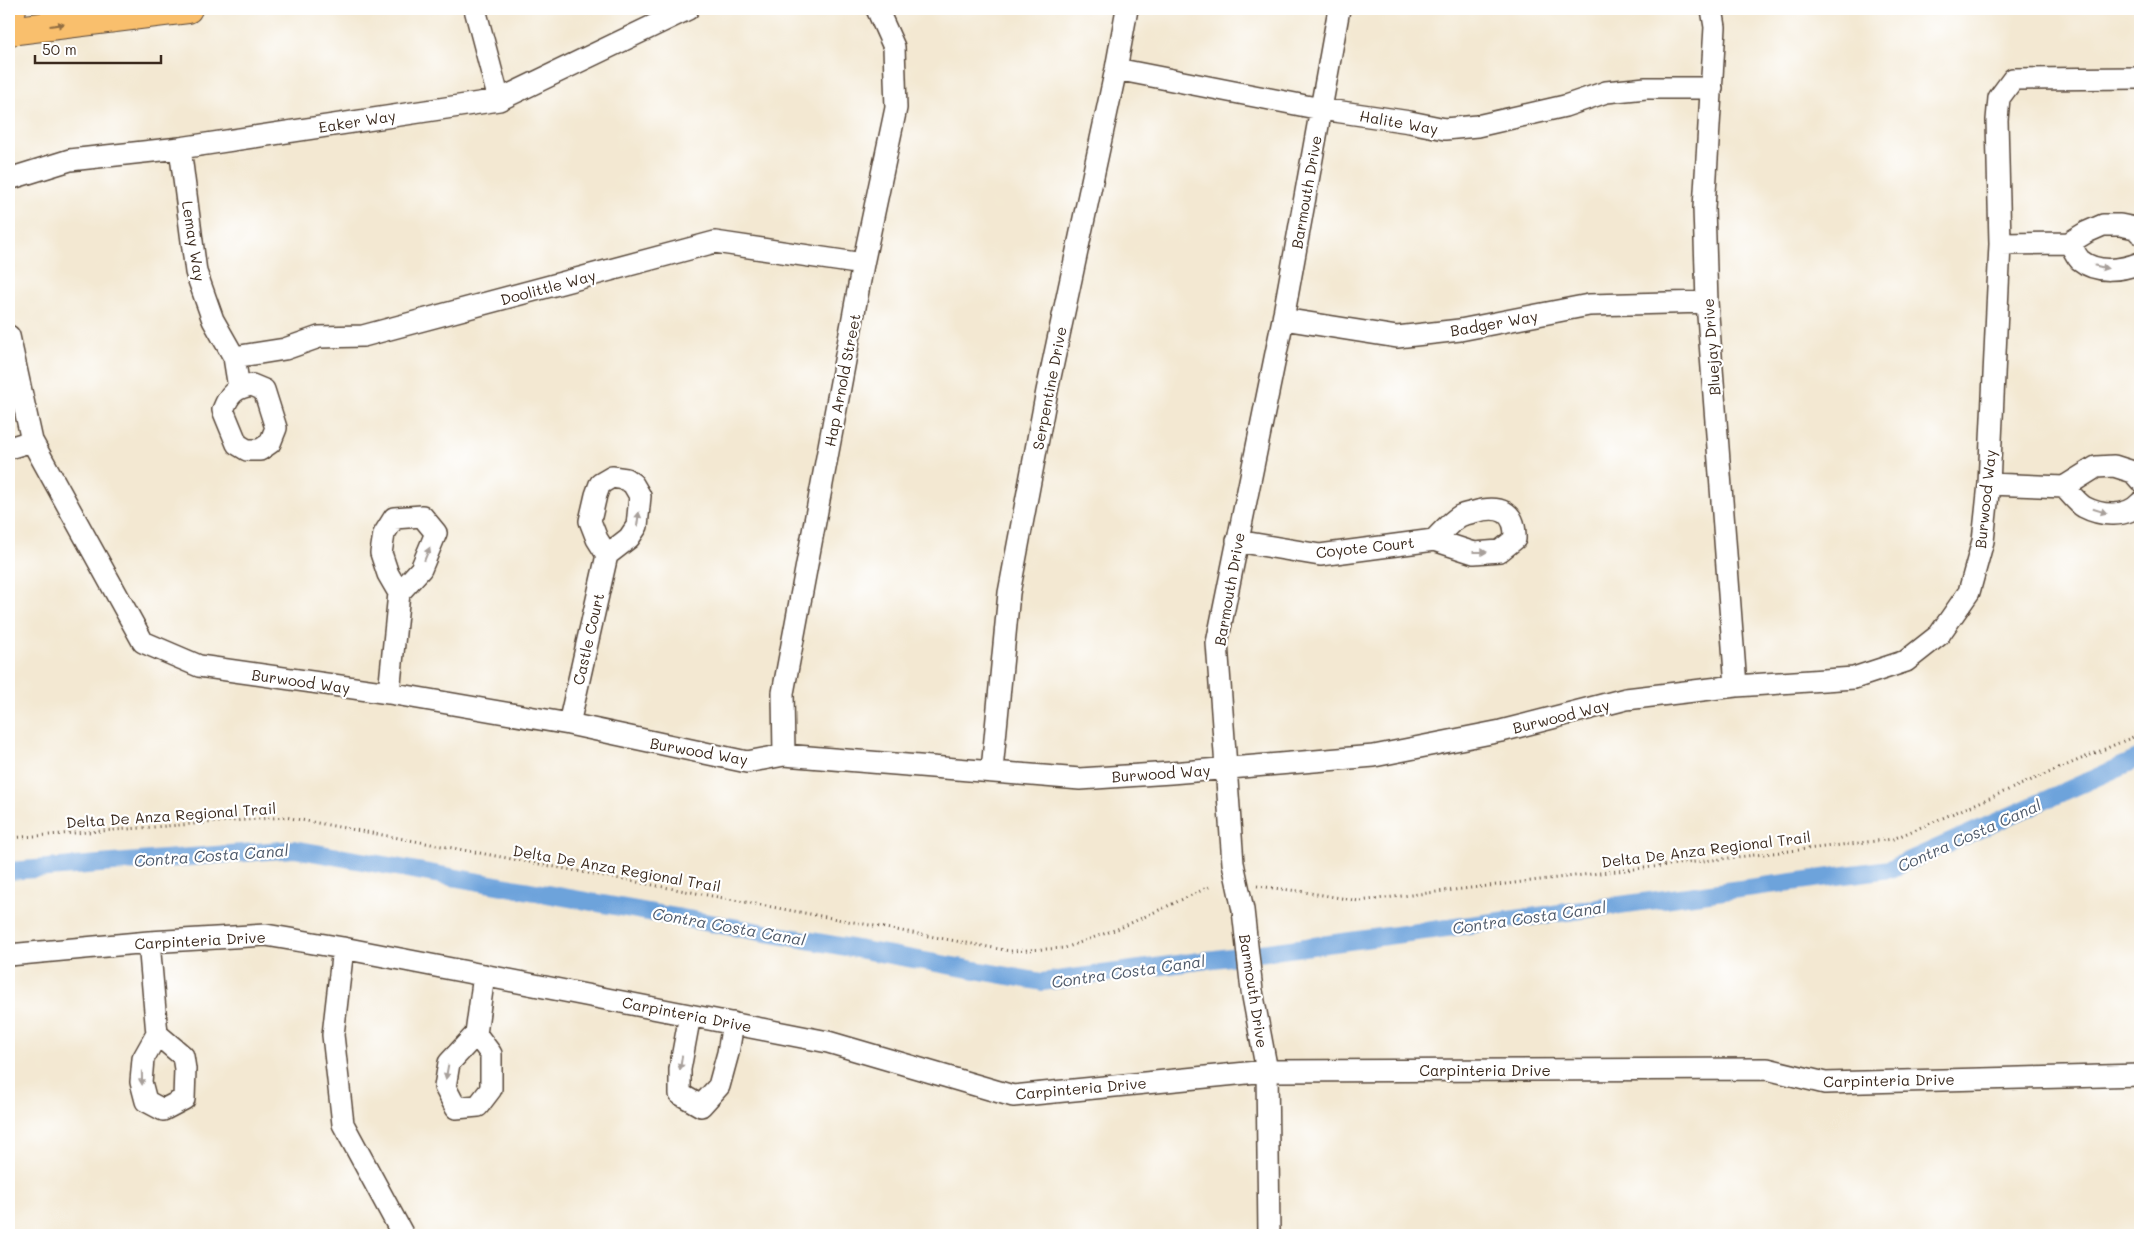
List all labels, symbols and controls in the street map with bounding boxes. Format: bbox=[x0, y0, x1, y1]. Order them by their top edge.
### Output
one-way arrow bbox=[49, 21, 65, 29]
scale bar bbox=[35, 32, 161, 64]
text: 50 m bbox=[42, 39, 77, 59]
street label: Eaker Way bbox=[317, 105, 397, 137]
street label: Halite Way bbox=[1358, 105, 1440, 139]
street label: Barmouth Drive bbox=[1286, 134, 1326, 250]
street label: Lemay Way bbox=[178, 199, 210, 283]
one-way arrow bbox=[2093, 263, 2108, 271]
street label: Doolittle Way bbox=[498, 265, 598, 309]
street label: Bluejay Drive bbox=[1698, 298, 1724, 396]
street label: Badger Way bbox=[1449, 305, 1540, 341]
street label: Hap Arnold Street bbox=[819, 312, 865, 448]
street label: Serpentine Drive bbox=[1027, 325, 1071, 451]
street label: Burwood Way bbox=[1970, 448, 2000, 549]
one-way arrow bbox=[2092, 508, 2107, 516]
one-way arrow bbox=[634, 511, 642, 527]
street label: Barmouth Drive bbox=[1209, 531, 1249, 647]
street label: Coyote Court bbox=[1315, 532, 1415, 562]
one-way arrow bbox=[424, 547, 432, 561]
one-way arrow bbox=[1473, 548, 1489, 556]
street label: Castle Court bbox=[568, 591, 608, 687]
street label: Burwood Way bbox=[251, 664, 352, 698]
street label: Burwood Way bbox=[1510, 694, 1612, 738]
street label: Burwood Way bbox=[648, 733, 750, 769]
street label: Burwood Way bbox=[1111, 760, 1211, 786]
water label: Contra Costa Canal bbox=[1894, 794, 2044, 876]
street label: Delta De Anza Regional Trail bbox=[65, 798, 277, 832]
street label: Delta De Anza Regional Trail bbox=[1600, 826, 1812, 872]
water label: Contra Costa Canal bbox=[133, 839, 289, 871]
street label: Delta De Anza Regional Trail bbox=[512, 840, 722, 896]
water label: Contra Costa Canal bbox=[1451, 896, 1607, 938]
water label: Contra Costa Canal bbox=[651, 902, 807, 950]
street label: Carpinteria Drive bbox=[134, 927, 266, 953]
street label: Barmouth Drive bbox=[1235, 933, 1273, 1049]
water label: Contra Costa Canal bbox=[1050, 950, 1206, 992]
street label: Carpinteria Drive bbox=[621, 992, 753, 1036]
one-way arrow bbox=[677, 1055, 685, 1071]
street label: Carpinteria Drive bbox=[1419, 1060, 1551, 1080]
one-way arrow bbox=[443, 1064, 451, 1080]
street label: Carpinteria Drive bbox=[1823, 1069, 1955, 1091]
one-way arrow bbox=[138, 1071, 146, 1087]
street label: Carpinteria Drive bbox=[1015, 1072, 1147, 1104]

